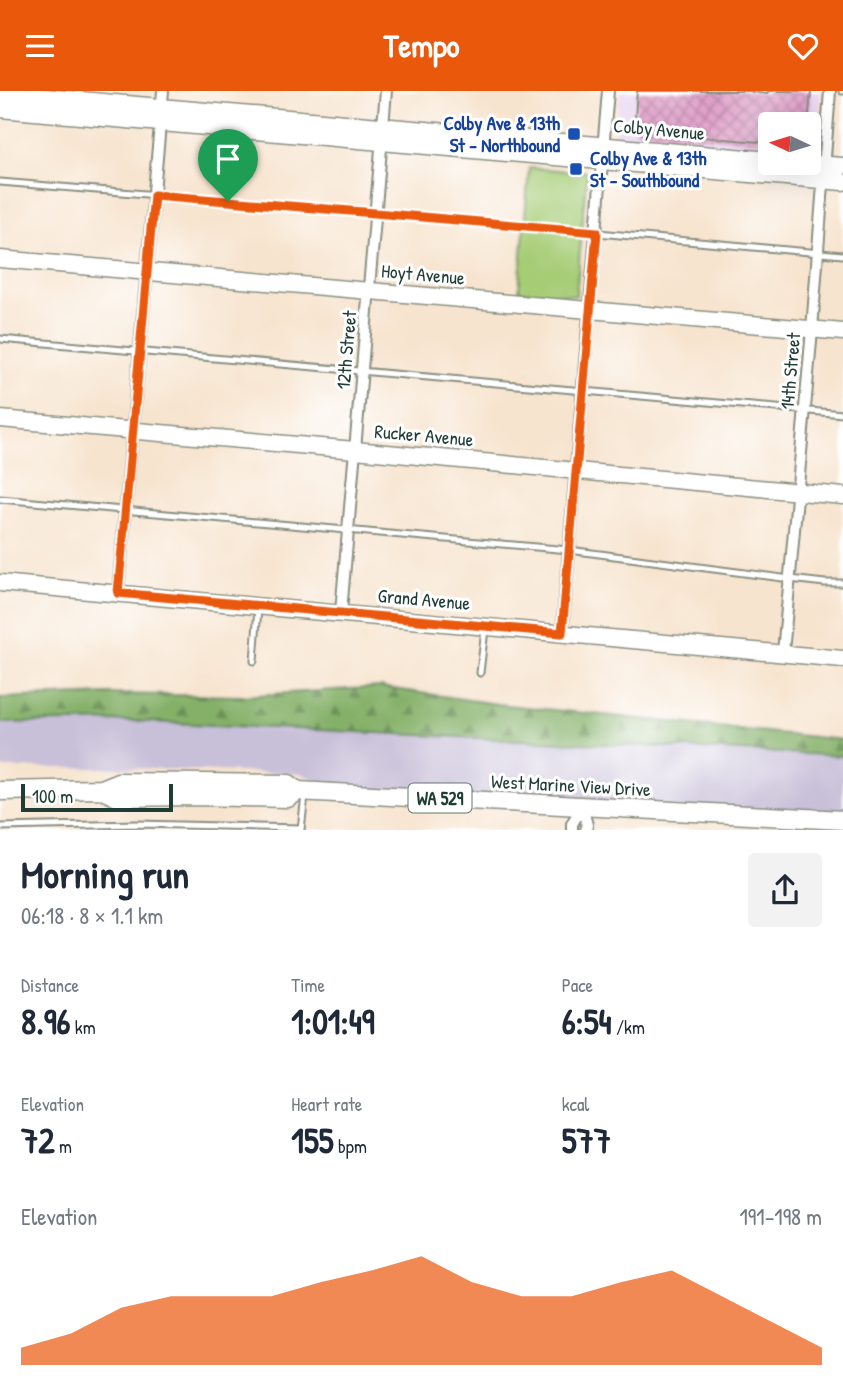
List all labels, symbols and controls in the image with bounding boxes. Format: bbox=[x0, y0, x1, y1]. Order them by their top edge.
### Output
text: Tempo bbox=[383, 24, 460, 67]
icon: menu bbox=[21, 27, 59, 65]
icon: heart bbox=[784, 27, 822, 65]
place label: Colby Ave & 13th St - Northbound bbox=[443, 110, 561, 158]
street label: Colby Avenue bbox=[612, 112, 706, 146]
north arrow bbox=[758, 112, 821, 175]
map controls bbox=[758, 112, 821, 175]
marker: Colby Ave & 13th St - Northbound bbox=[566, 126, 582, 142]
pin bbox=[198, 129, 258, 201]
icon: arrive bbox=[209, 140, 247, 178]
place label: Colby Ave & 13th St - Southbound bbox=[590, 145, 707, 193]
marker: Colby Ave & 13th St - Southbound bbox=[568, 161, 584, 177]
street label: Hoyt Avenue bbox=[380, 257, 466, 291]
street label: 12th Street bbox=[330, 309, 362, 390]
street label: 14th Street bbox=[774, 331, 806, 411]
street label: Rucker Avenue bbox=[374, 418, 475, 452]
street label: Grand Avenue bbox=[377, 582, 472, 616]
street label: West Marine View Drive bbox=[491, 768, 652, 802]
scale bar bbox=[21, 781, 173, 813]
text: 100 m bbox=[32, 783, 73, 809]
road number: WA 529 bbox=[408, 783, 472, 813]
text: Morning run bbox=[21, 848, 189, 900]
button: share bbox=[748, 853, 822, 927]
text: 06:18 · 8 × 1.1 km bbox=[21, 900, 163, 931]
text: Distance bbox=[21, 972, 79, 998]
text: Time bbox=[291, 972, 325, 998]
text: Pace bbox=[562, 972, 593, 998]
text: 8.96 bbox=[21, 998, 70, 1045]
text: 1:01:49 bbox=[291, 998, 375, 1045]
text: 6:54 bbox=[562, 998, 612, 1045]
text: km bbox=[70, 1014, 96, 1040]
text: /km bbox=[612, 1014, 645, 1040]
text: Elevation bbox=[21, 1091, 84, 1117]
text: Heart rate bbox=[291, 1091, 362, 1117]
text: kcal bbox=[562, 1091, 589, 1117]
text: 72 bbox=[21, 1117, 55, 1164]
text: 155 bbox=[291, 1117, 334, 1164]
text: 577 bbox=[562, 1117, 611, 1164]
text: m bbox=[55, 1133, 72, 1159]
text: bpm bbox=[334, 1133, 367, 1159]
text: Elevation bbox=[21, 1201, 97, 1232]
text: 191–198 m bbox=[740, 1201, 822, 1232]

